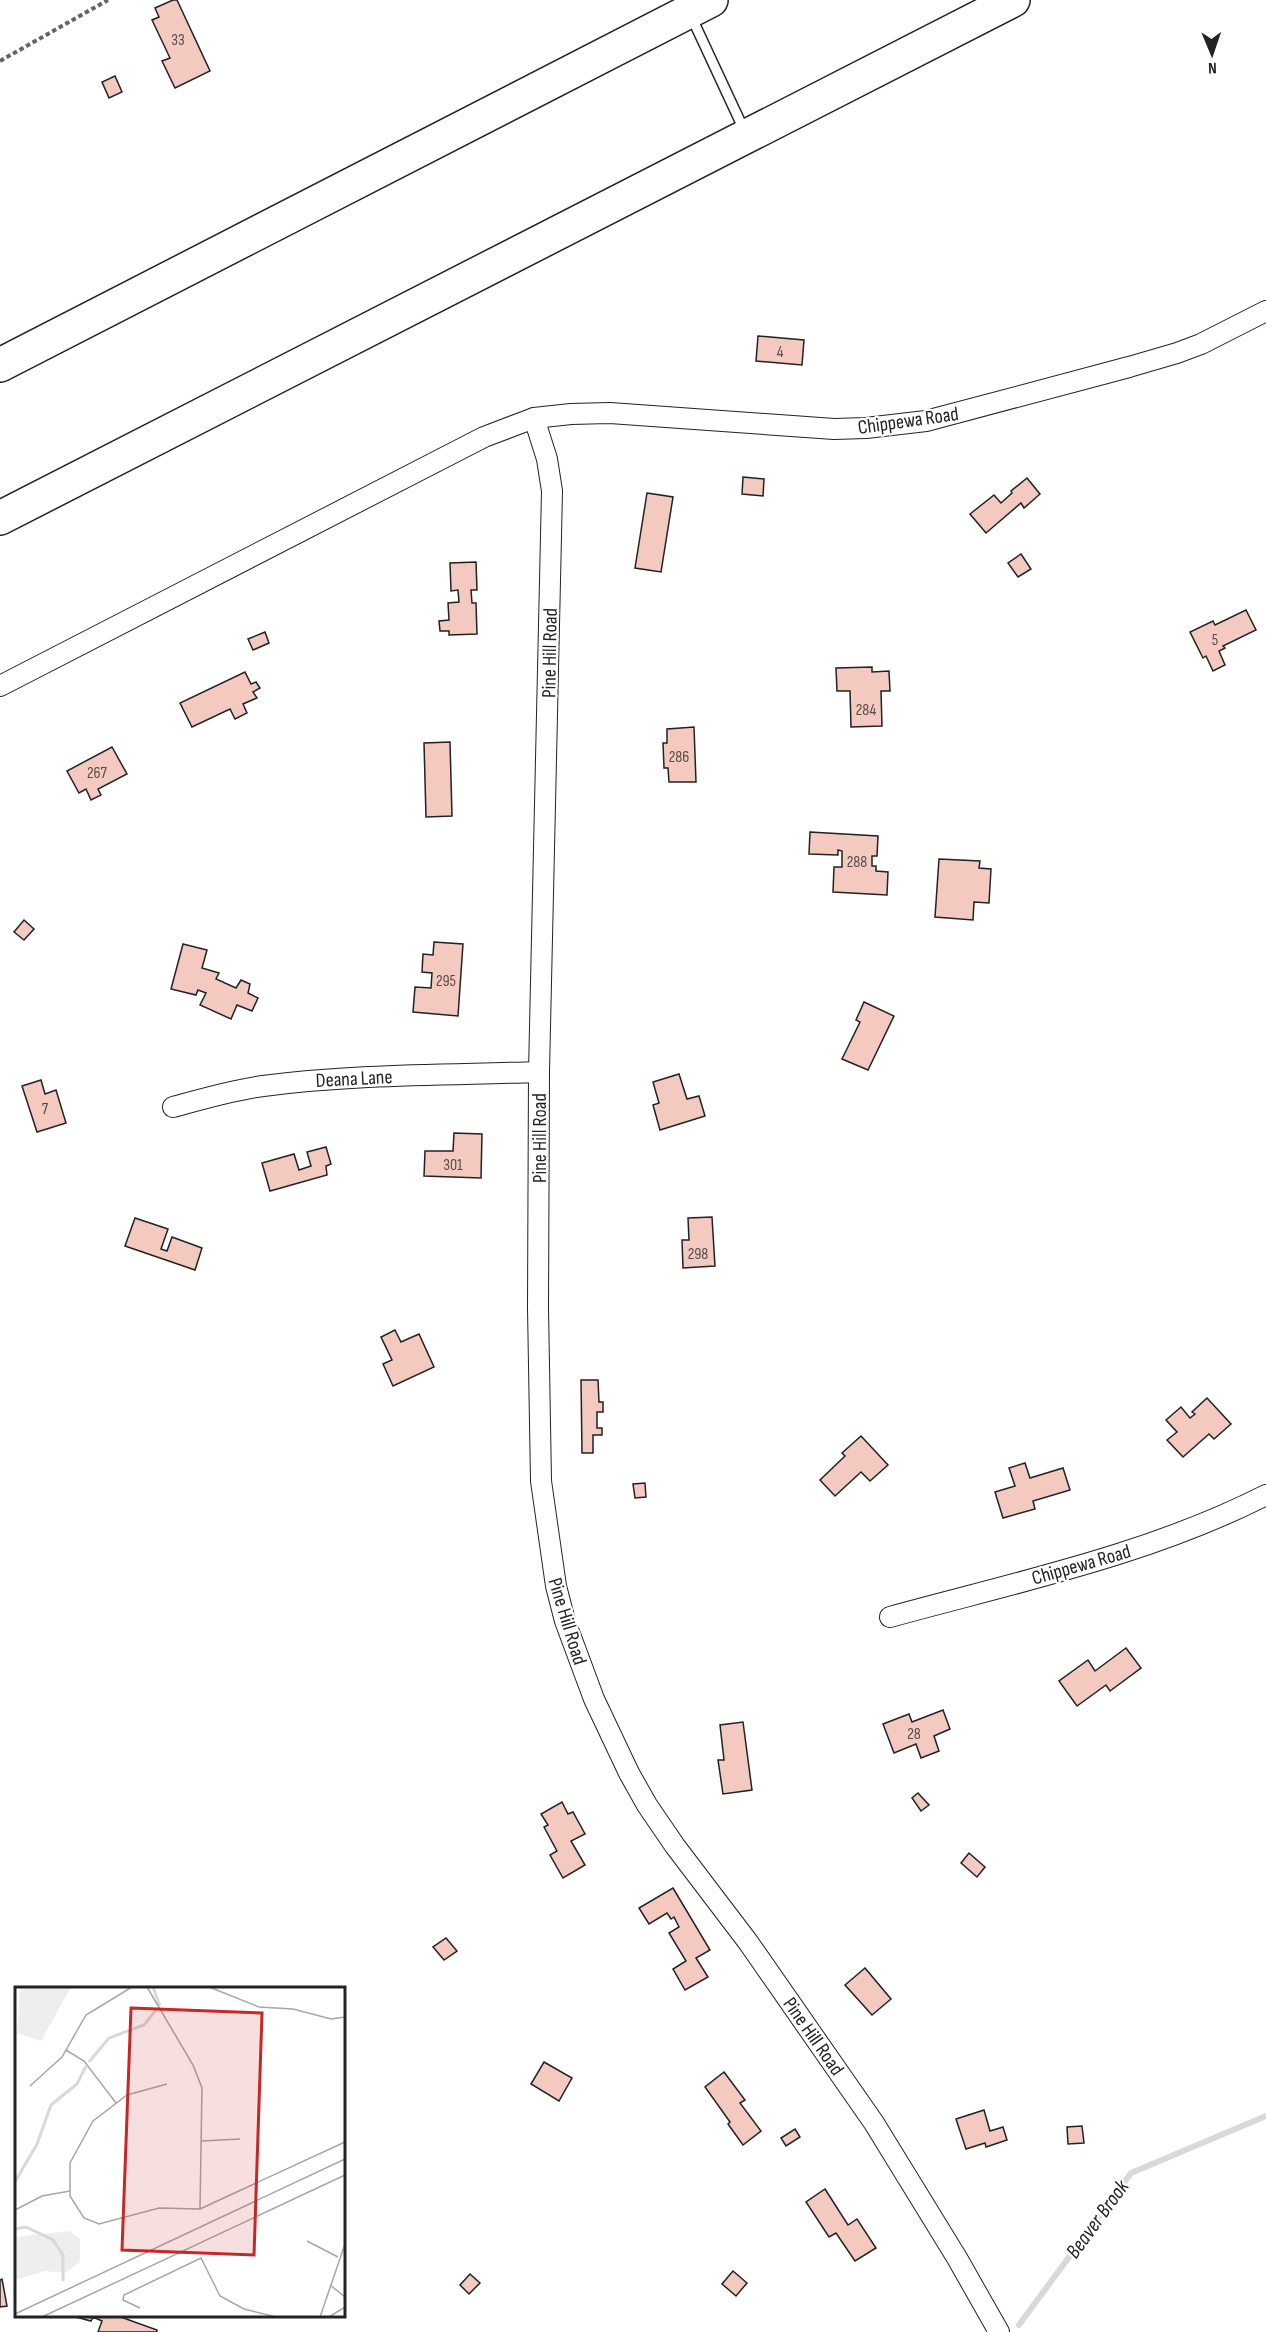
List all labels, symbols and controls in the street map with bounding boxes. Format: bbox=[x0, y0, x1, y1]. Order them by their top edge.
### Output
north arrow bbox=[1182, 24, 1242, 84]
house number: 33 bbox=[171, 31, 185, 50]
text: N bbox=[1208, 58, 1217, 77]
house number: 4 bbox=[777, 343, 784, 362]
street label: Chippewa Road bbox=[856, 402, 960, 440]
street label: Pine Hill Road bbox=[537, 608, 563, 698]
house number: 5 bbox=[1212, 631, 1218, 650]
house number: 284 bbox=[856, 701, 877, 720]
house number: 286 bbox=[669, 748, 689, 767]
house number: 267 bbox=[87, 764, 108, 783]
house number: 288 bbox=[847, 853, 867, 872]
house number: 295 bbox=[436, 972, 456, 991]
street label: Deana Lane bbox=[315, 1065, 393, 1093]
street label: Pine Hill Road bbox=[528, 1093, 552, 1183]
house number: 7 bbox=[42, 1100, 49, 1119]
house number: 301 bbox=[443, 1156, 463, 1175]
house number: 298 bbox=[688, 1245, 708, 1264]
street label: Chippewa Road bbox=[1029, 1539, 1133, 1591]
street label: Pine Hill Road bbox=[542, 1575, 592, 1668]
house number: 28 bbox=[907, 1725, 921, 1744]
inset map bbox=[15, 1987, 345, 2317]
street label: Pine Hill Road bbox=[778, 1993, 849, 2080]
water label: Beaver Brook bbox=[1061, 2174, 1135, 2263]

